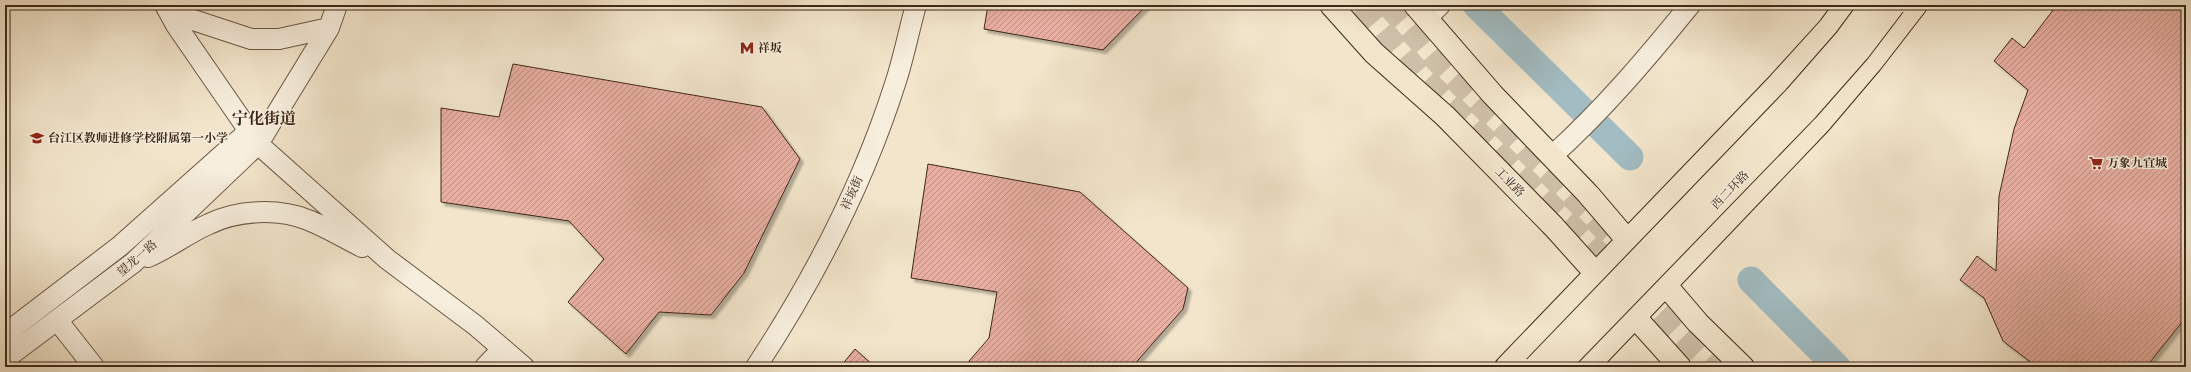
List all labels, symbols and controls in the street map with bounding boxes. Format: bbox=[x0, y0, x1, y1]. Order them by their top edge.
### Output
metro station icon: 祥坂 bbox=[739, 40, 755, 56]
place label: 祥坂 bbox=[758, 40, 782, 56]
district label: 宁化街道 bbox=[232, 108, 296, 130]
school or university icon: 台江区教师进修学校附属第一小学 bbox=[29, 130, 45, 146]
place label: 台江区教师进修学校附属第一小学 bbox=[48, 130, 228, 146]
supermarket icon: 万象九宜城 bbox=[2088, 155, 2104, 171]
place label: 万象九宜城 bbox=[2107, 155, 2167, 171]
street label: 工业路 bbox=[1492, 163, 1528, 201]
street label: 西二环路 bbox=[1708, 167, 1752, 213]
street label: 祥坂街 bbox=[837, 172, 867, 213]
street label: 望龙一路 bbox=[114, 236, 160, 280]

